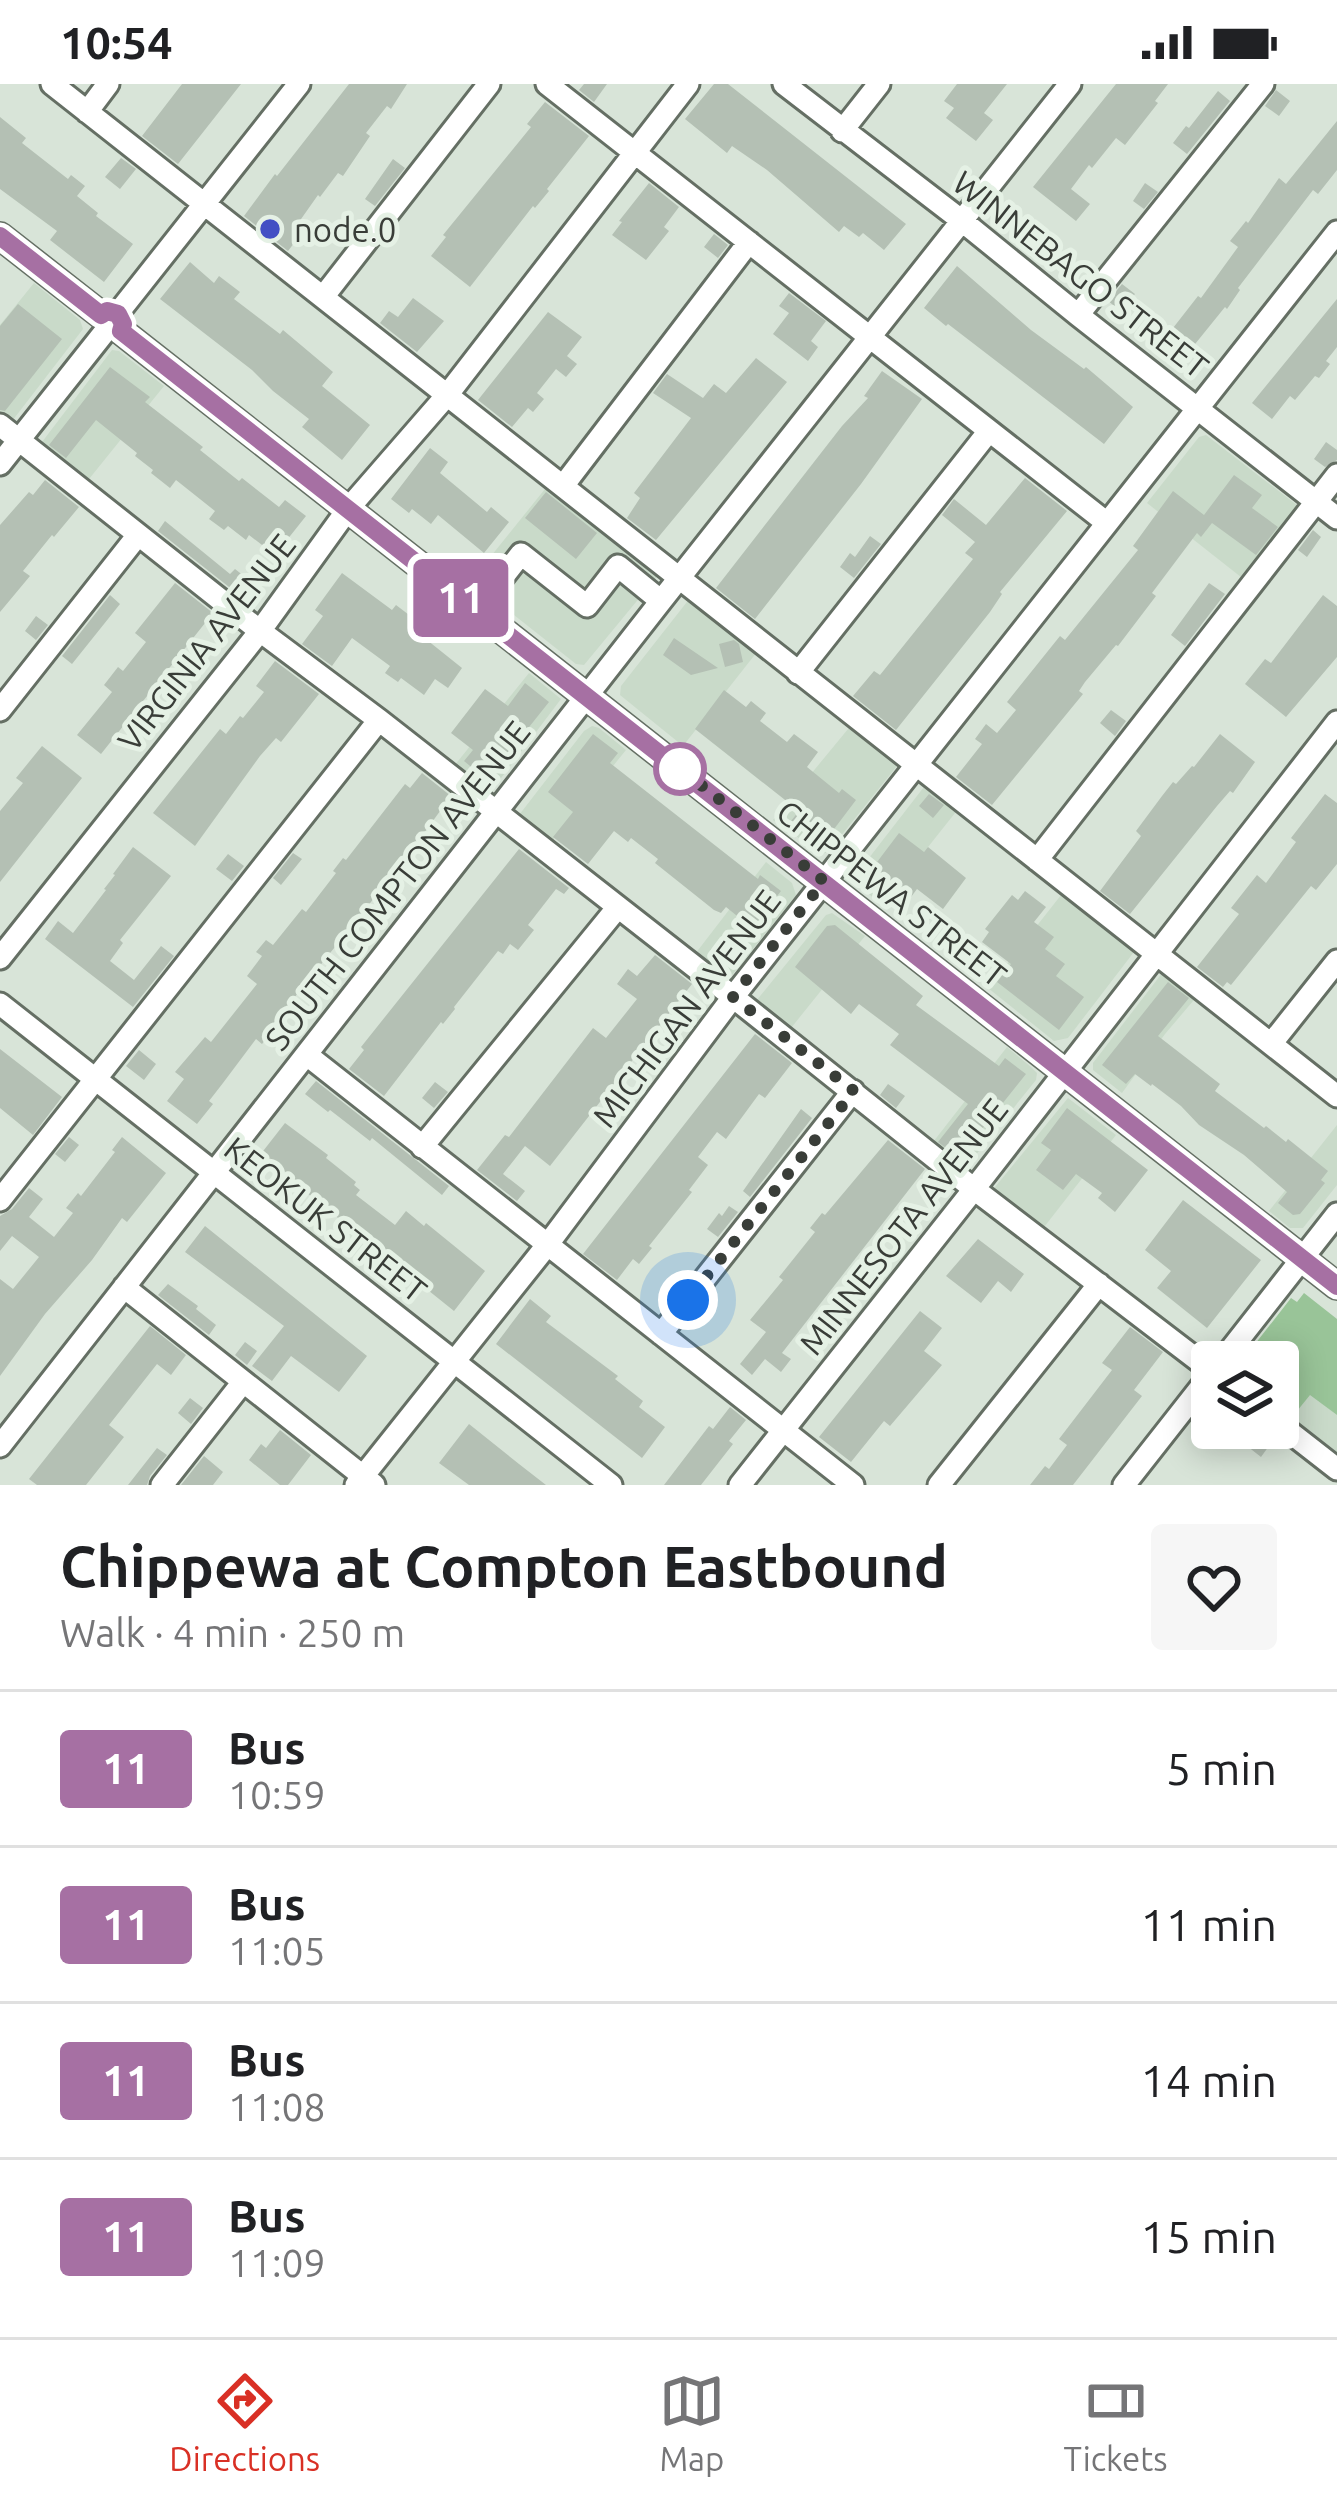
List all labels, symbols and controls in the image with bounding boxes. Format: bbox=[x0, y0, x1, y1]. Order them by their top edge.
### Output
text: 10:54 bbox=[60, 17, 173, 68]
street label: WINNEBAGO STREET bbox=[946, 163, 1216, 385]
place label: node.0 bbox=[294, 211, 396, 248]
marker: node.0 bbox=[257, 216, 283, 242]
street label: VIRGINIA AVENUE bbox=[110, 526, 302, 758]
line badge: 11 bbox=[407, 559, 515, 637]
text: 11 bbox=[437, 574, 485, 621]
street label: SOUTH COMPTON AVENUE bbox=[257, 713, 537, 1057]
unlabelled marker bbox=[655, 744, 705, 794]
street label: CHIPPEWA STREET bbox=[770, 792, 1014, 994]
street label: MICHIGAN AVENUE bbox=[585, 882, 787, 1134]
street label: MINNESOTA AVENUE bbox=[792, 1091, 1014, 1361]
street label: KEOKUK STREET bbox=[218, 1129, 434, 1309]
your location bbox=[658, 1270, 718, 1330]
map controls bbox=[1191, 1341, 1299, 1449]
button: layers bbox=[1191, 1341, 1299, 1449]
button: heart bbox=[1151, 1524, 1277, 1650]
text: Chippewa at Compton Eastbound bbox=[60, 1534, 948, 1598]
text: Walk · 4 min · 250 m bbox=[60, 1611, 405, 1654]
text: Bus bbox=[228, 1722, 305, 1773]
text: 5 min bbox=[1166, 1743, 1277, 1794]
text: 11 bbox=[102, 1745, 150, 1792]
text: 10:59 bbox=[228, 1773, 326, 1816]
text: Bus bbox=[228, 1878, 305, 1929]
text: 11 min bbox=[1140, 1899, 1277, 1950]
text: 11 bbox=[102, 1901, 150, 1948]
text: 11:05 bbox=[228, 1929, 326, 1972]
text: Bus bbox=[228, 2034, 305, 2085]
text: 14 min bbox=[1140, 2055, 1277, 2106]
text: 11 bbox=[102, 2057, 150, 2104]
text: 11:08 bbox=[228, 2085, 326, 2128]
text: Bus bbox=[228, 2190, 305, 2241]
text: 15 min bbox=[1140, 2211, 1277, 2262]
text: 11 bbox=[102, 2213, 150, 2260]
text: 11:09 bbox=[228, 2241, 326, 2284]
tab: Directions bbox=[169, 2368, 320, 2477]
tab: Map bbox=[659, 2368, 725, 2477]
tab: Tickets bbox=[1064, 2368, 1168, 2477]

